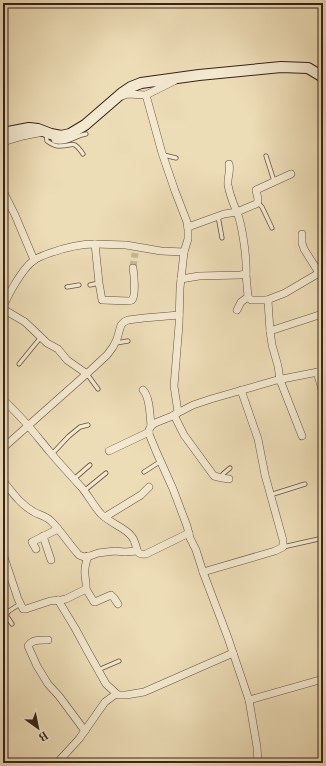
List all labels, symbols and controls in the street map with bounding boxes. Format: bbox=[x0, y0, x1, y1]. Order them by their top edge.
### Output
north arrow bbox=[18, 708, 58, 748]
text: B bbox=[36, 727, 50, 744]

